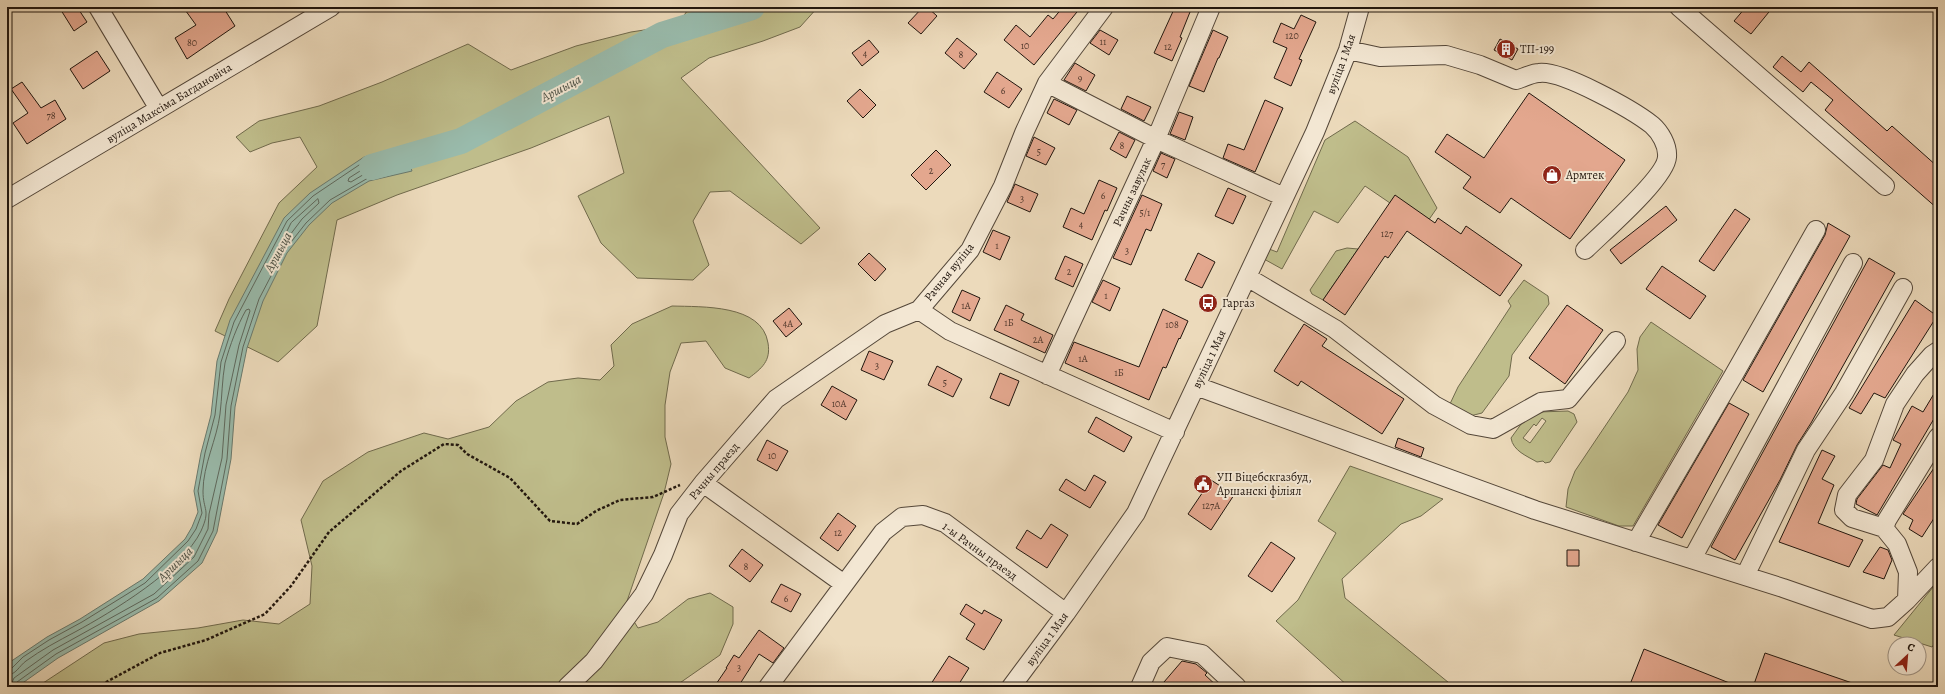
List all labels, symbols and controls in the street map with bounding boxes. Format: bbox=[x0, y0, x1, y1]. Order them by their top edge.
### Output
house number: 120 bbox=[1285, 29, 1299, 42]
street label: вуліца 1 Мая bbox=[1323, 32, 1359, 96]
house number: 11 bbox=[1100, 35, 1107, 48]
house number: 80 bbox=[187, 36, 197, 49]
building icon: ТП-199 bbox=[1495, 38, 1517, 60]
house number: 10 bbox=[1021, 39, 1029, 52]
house number: 12 bbox=[1164, 40, 1172, 53]
place label: ТП-199 bbox=[1520, 41, 1554, 57]
house number: 4 bbox=[863, 47, 868, 60]
house number: 8 bbox=[959, 48, 964, 61]
street label: вуліца Максіма Багдановіча bbox=[103, 59, 235, 147]
water label: Аршыца bbox=[537, 70, 584, 106]
house number: 9 bbox=[1078, 71, 1083, 84]
house number: 6 bbox=[1001, 84, 1006, 97]
house number: 78 bbox=[46, 109, 56, 122]
house number: 8 bbox=[1120, 139, 1125, 152]
house number: 5 bbox=[1037, 145, 1041, 158]
street label: Рачны завулак bbox=[1109, 155, 1155, 229]
house number: 7 bbox=[1161, 158, 1166, 171]
house number: 2 bbox=[929, 164, 934, 177]
shop icon: Армтек bbox=[1541, 164, 1563, 186]
place label: Армтек bbox=[1565, 167, 1604, 183]
house number: 6 bbox=[1101, 189, 1106, 202]
house number: 3 bbox=[1020, 192, 1024, 205]
house number: 5/1 bbox=[1139, 206, 1151, 219]
house number: 4 bbox=[1079, 218, 1084, 231]
house number: 127 bbox=[1381, 227, 1394, 240]
water label: Аршыца bbox=[260, 229, 296, 276]
street label: Рачная вуліца bbox=[920, 239, 978, 305]
house number: 1 bbox=[995, 239, 999, 252]
house number: 3 bbox=[1125, 244, 1129, 257]
house number: 2 bbox=[1067, 265, 1072, 278]
house number: 1 bbox=[1104, 289, 1108, 302]
bus stop icon: Гаргаз bbox=[1197, 292, 1219, 314]
place label: Гаргаз bbox=[1222, 295, 1255, 311]
house number: 1А bbox=[961, 299, 971, 312]
house number: 1Б bbox=[1004, 316, 1014, 329]
house number: 4А bbox=[783, 317, 793, 330]
house number: 108 bbox=[1165, 318, 1179, 331]
street label: вуліца 1 Мая bbox=[1188, 327, 1230, 391]
house number: 2А bbox=[1033, 333, 1043, 346]
house number: 1А bbox=[1078, 352, 1088, 365]
house number: 3 bbox=[875, 359, 879, 372]
house number: 1Б bbox=[1114, 366, 1124, 379]
house number: 5 bbox=[943, 376, 947, 389]
house number: 10А bbox=[832, 397, 846, 410]
street label: Рачны праезд bbox=[685, 439, 743, 503]
house number: 10 bbox=[768, 449, 776, 462]
place label: УП Віцебскгазбуд, Аршанскі філіял bbox=[1216, 469, 1312, 499]
public building icon: УП Віцебскгазбуд, Аршанскі філіял bbox=[1192, 473, 1214, 495]
house number: 127А bbox=[1202, 499, 1220, 512]
street label: 1-ы Рачны праезд bbox=[939, 518, 1021, 584]
house number: 12 bbox=[834, 526, 842, 539]
water label: Аршыца bbox=[153, 543, 196, 586]
house number: 8 bbox=[744, 560, 749, 573]
house number: 6 bbox=[784, 592, 789, 605]
street label: вуліца 1 Мая bbox=[1022, 609, 1072, 669]
north arrow bbox=[1887, 636, 1927, 676]
text: С bbox=[1905, 639, 1918, 656]
house number: 3 bbox=[737, 661, 741, 674]

